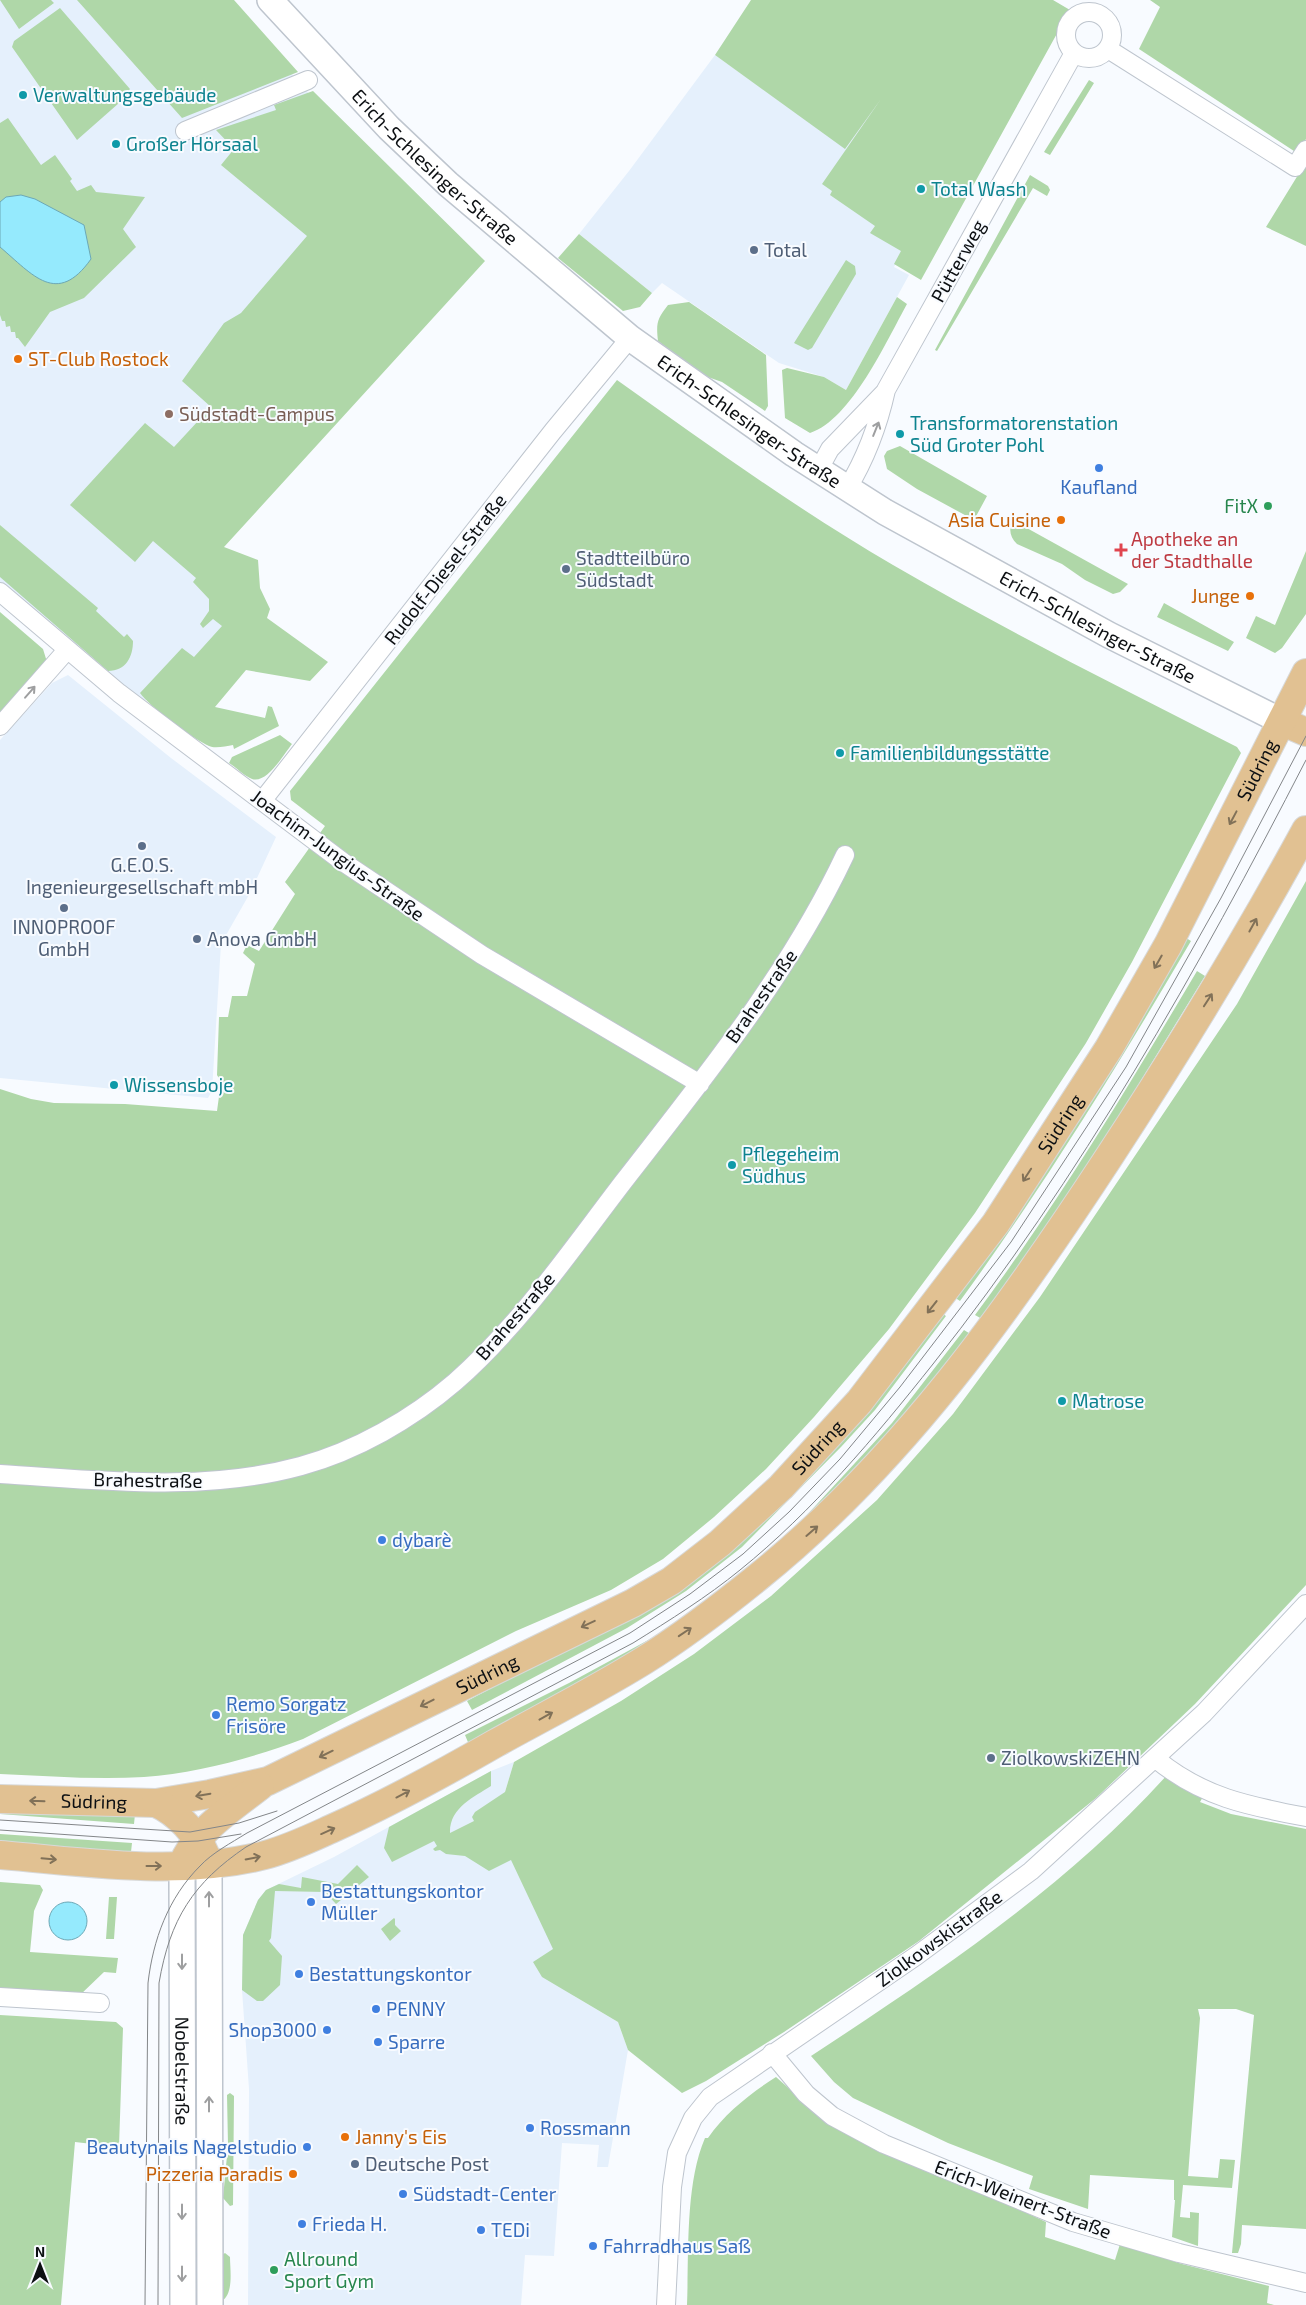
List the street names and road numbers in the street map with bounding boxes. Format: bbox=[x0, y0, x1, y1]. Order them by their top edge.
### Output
street label: Erich-Schlesinger-Straße bbox=[348, 84, 523, 249]
street label: Pütterweg bbox=[926, 215, 990, 306]
street label: Erich-Schlesinger-Straße bbox=[653, 349, 846, 492]
street label: Rudolf-Diesel-Straße bbox=[379, 489, 511, 649]
street label: Erich-Schlesinger-Straße bbox=[996, 565, 1200, 688]
street label: Südring bbox=[1231, 735, 1282, 805]
street label: Joachim-Jungius-Straße bbox=[247, 784, 429, 925]
street label: Brahestraße bbox=[720, 944, 801, 1047]
street label: Südring bbox=[1032, 1089, 1088, 1158]
street label: Brahestraße bbox=[470, 1267, 559, 1364]
street label: Südring bbox=[786, 1414, 848, 1479]
street label: Brahestraße bbox=[93, 1467, 203, 1492]
street label: Südring bbox=[452, 1649, 522, 1699]
street label: Südring bbox=[60, 1789, 128, 1813]
street label: Ziolkowskistraße bbox=[871, 1884, 1006, 1991]
street label: Nobelstraße bbox=[171, 2017, 195, 2125]
street label: Erich-Weinert-Straße bbox=[932, 2154, 1115, 2243]

